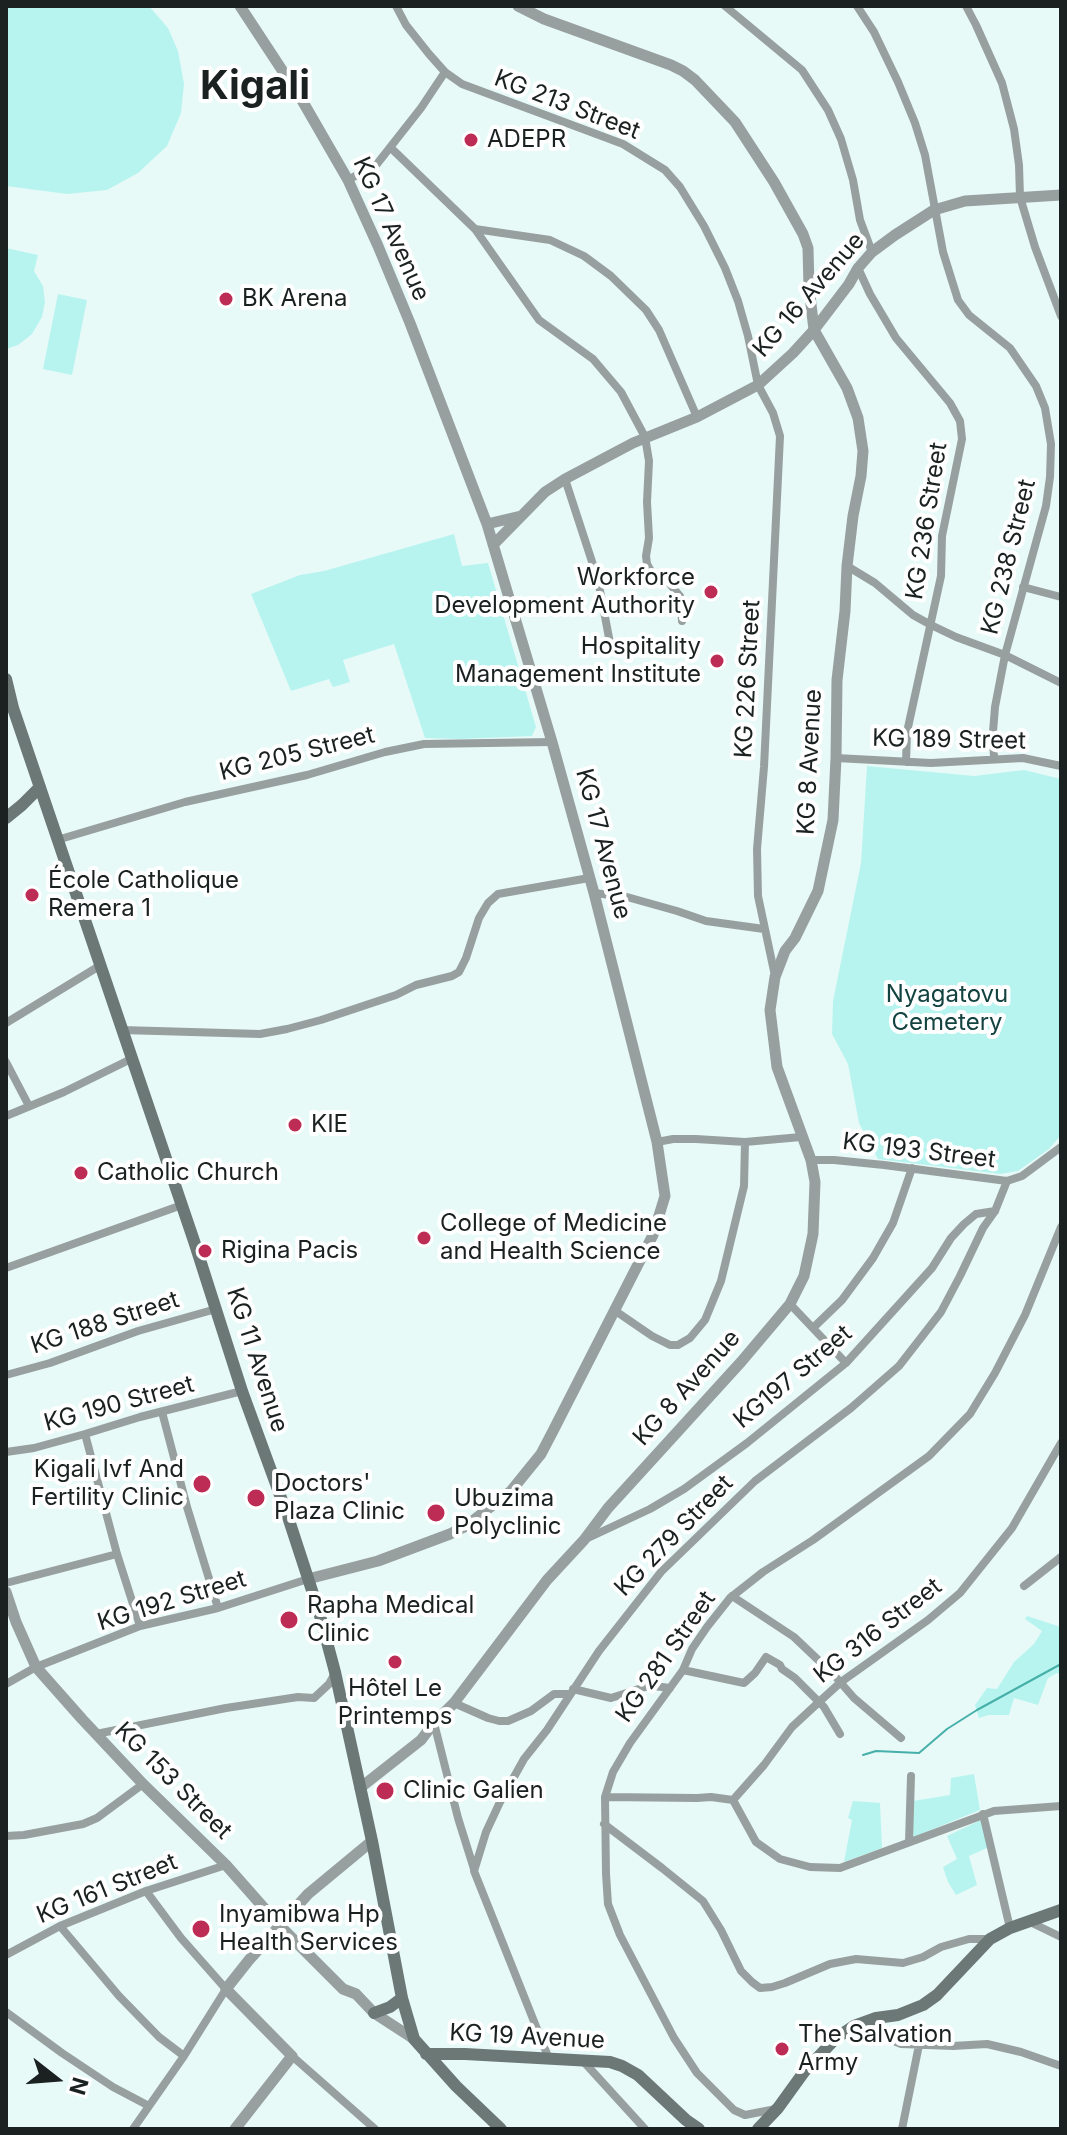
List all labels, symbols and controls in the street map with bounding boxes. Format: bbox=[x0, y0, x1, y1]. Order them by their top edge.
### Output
district label: Kigali bbox=[200, 63, 310, 111]
street label: KG 213 Street bbox=[490, 64, 644, 146]
place label: ADEPR bbox=[487, 126, 566, 154]
marker: ADEPR bbox=[462, 131, 480, 149]
street label: KG 17 Avenue bbox=[346, 153, 436, 305]
street label: KG 16 Avenue bbox=[747, 227, 871, 363]
place label: BK Arena bbox=[242, 285, 347, 313]
marker: BK Arena bbox=[217, 290, 235, 308]
street label: KG 236 Street bbox=[900, 440, 954, 602]
street label: KG 238 Street bbox=[976, 476, 1042, 638]
place label: Workforce Development Authority bbox=[434, 564, 695, 620]
marker: Workforce Development Authority bbox=[702, 583, 720, 601]
street label: KG 226 Street bbox=[729, 599, 767, 759]
place label: Hospitality Management Institute bbox=[455, 633, 701, 689]
marker: Hospitality Management Institute bbox=[708, 652, 726, 670]
street label: KG 8 Avenue bbox=[792, 688, 828, 836]
street label: KG 205 Street bbox=[216, 721, 378, 787]
street label: KG 189 Street bbox=[872, 724, 1026, 756]
street label: KG 17 Avenue bbox=[569, 766, 637, 922]
place label: École Catholique Remera 1 bbox=[48, 867, 239, 923]
marker: École Catholique Remera 1 bbox=[23, 886, 41, 904]
park label: Nyagatovu Cemetery bbox=[886, 981, 1008, 1037]
place label: KIE bbox=[311, 1111, 348, 1139]
marker: KIE bbox=[286, 1116, 304, 1134]
street label: KG 193 Street bbox=[841, 1127, 997, 1175]
place label: Catholic Church bbox=[97, 1159, 279, 1187]
marker: Catholic Church bbox=[72, 1164, 90, 1182]
place label: College of Medicine and Health Science bbox=[440, 1210, 667, 1266]
marker: College of Medicine and Health Science bbox=[415, 1229, 433, 1247]
place label: Rigina Pacis bbox=[221, 1237, 358, 1265]
marker: Rigina Pacis bbox=[196, 1242, 214, 1260]
street label: KG 11 Avenue bbox=[220, 1284, 294, 1436]
street label: KG 188 Street bbox=[27, 1286, 183, 1360]
street label: KG197 Street bbox=[728, 1319, 858, 1435]
street label: KG 8 Avenue bbox=[627, 1324, 747, 1452]
street label: KG 190 Street bbox=[41, 1370, 197, 1438]
place label: Kigali Ivf And Fertility Clinic bbox=[31, 1456, 184, 1512]
street label: KG 279 Street bbox=[609, 1469, 739, 1603]
place label: Doctors' Plaza Clinic bbox=[274, 1470, 405, 1526]
marker: Kigali Ivf And Fertility Clinic bbox=[191, 1473, 213, 1495]
place label: Ubuzima Polyclinic bbox=[454, 1485, 562, 1541]
marker: Doctors' Plaza Clinic bbox=[245, 1487, 267, 1509]
marker: Ubuzima Polyclinic bbox=[425, 1502, 447, 1524]
street label: KG 192 Street bbox=[94, 1565, 250, 1637]
street label: KG 316 Street bbox=[808, 1572, 948, 1690]
street label: KG 281 Street bbox=[610, 1586, 722, 1728]
place label: Rapha Medical Clinic bbox=[307, 1592, 474, 1648]
marker: Rapha Medical Clinic bbox=[278, 1609, 300, 1631]
marker: Hôtel Le Printemps bbox=[386, 1653, 404, 1671]
place label: Hôtel Le Printemps bbox=[338, 1675, 452, 1731]
street label: KG 153 Street bbox=[109, 1717, 237, 1845]
place label: Clinic Galien bbox=[403, 1777, 544, 1805]
marker: Clinic Galien bbox=[374, 1780, 396, 1802]
street label: KG 161 Street bbox=[33, 1848, 181, 1930]
place label: Inyamibwa Hp Health Services bbox=[219, 1901, 398, 1957]
marker: Inyamibwa Hp Health Services bbox=[190, 1918, 212, 1940]
street label: KG 19 Avenue bbox=[449, 2019, 605, 2055]
place label: The Salvation Army bbox=[798, 2021, 952, 2077]
north arrow bbox=[16, 2039, 96, 2119]
marker: The Salvation Army bbox=[773, 2040, 791, 2058]
text: N bbox=[64, 2074, 94, 2098]

